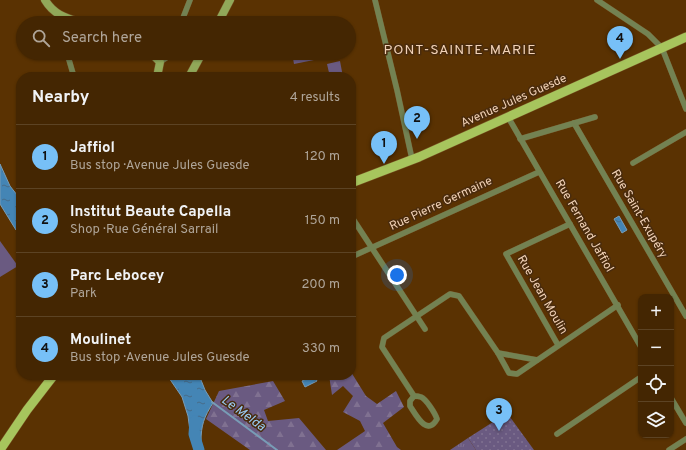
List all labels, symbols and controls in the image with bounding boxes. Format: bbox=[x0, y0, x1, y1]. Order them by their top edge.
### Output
search box bbox=[16, 16, 356, 60]
pin: 4 bbox=[607, 26, 633, 59]
icon: search bbox=[30, 27, 52, 49]
text: Search here bbox=[62, 29, 142, 48]
district label: PONT-SAINTE-MARIE bbox=[383, 42, 537, 59]
street label: Avenue Jules Guesde bbox=[459, 70, 569, 132]
text: Nearby bbox=[32, 87, 89, 109]
text: 4 results bbox=[290, 90, 340, 106]
pin: 2 bbox=[404, 106, 430, 139]
pin: 1 bbox=[371, 131, 397, 164]
text: Jaffiol bbox=[70, 139, 115, 158]
text: 1 bbox=[42, 149, 48, 165]
text: 120 m bbox=[305, 149, 340, 165]
text: Bus stop · Avenue Jules Guesde bbox=[70, 158, 250, 174]
street label: Rue Saint-Exupéry bbox=[607, 167, 671, 261]
street label: Rue Pierre Germaine bbox=[387, 173, 495, 235]
street label: Rue Fernand Jaffiol bbox=[551, 177, 617, 275]
text: Institut Beaute Capella bbox=[70, 203, 231, 222]
text: 2 bbox=[41, 213, 49, 229]
text: 150 m bbox=[305, 213, 340, 229]
text: Shop · Rue Général Sarrail bbox=[70, 222, 218, 238]
street label: Rue Jean Moulin bbox=[513, 253, 571, 337]
your location bbox=[387, 265, 407, 285]
text: Parc Lebocey bbox=[70, 267, 164, 286]
text: 3 bbox=[41, 277, 49, 293]
text: 200 m bbox=[301, 277, 340, 293]
text: Park bbox=[70, 286, 97, 302]
map controls bbox=[638, 294, 674, 438]
button: + bbox=[638, 294, 674, 330]
button: − bbox=[638, 330, 674, 366]
text: Moulinet bbox=[70, 331, 131, 350]
text: 4 bbox=[41, 341, 49, 357]
text: 330 m bbox=[302, 341, 340, 357]
text: Bus stop · Avenue Jules Guesde bbox=[70, 350, 250, 366]
button: locate bbox=[638, 366, 674, 402]
water label: Le Melda bbox=[218, 393, 268, 435]
pin: 3 bbox=[486, 398, 512, 431]
button: layers bbox=[638, 402, 674, 438]

